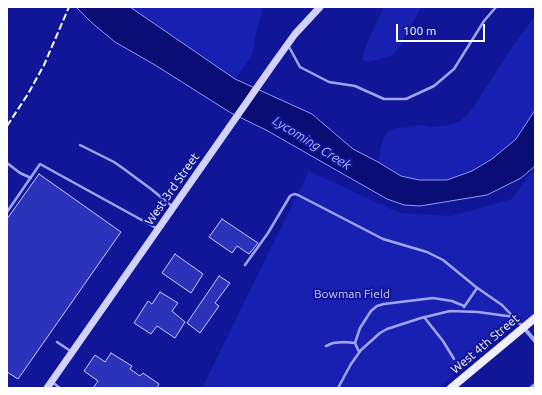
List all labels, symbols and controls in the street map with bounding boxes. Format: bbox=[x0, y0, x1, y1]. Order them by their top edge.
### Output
scale bar bbox=[398, 16, 487, 42]
text: 100 m bbox=[403, 24, 436, 37]
water label: Lycoming Creek bbox=[270, 113, 354, 173]
street label: West 3rd Street bbox=[142, 150, 202, 228]
park label: Bowman Field bbox=[314, 287, 390, 301]
street label: West 4th Street bbox=[448, 311, 522, 377]

